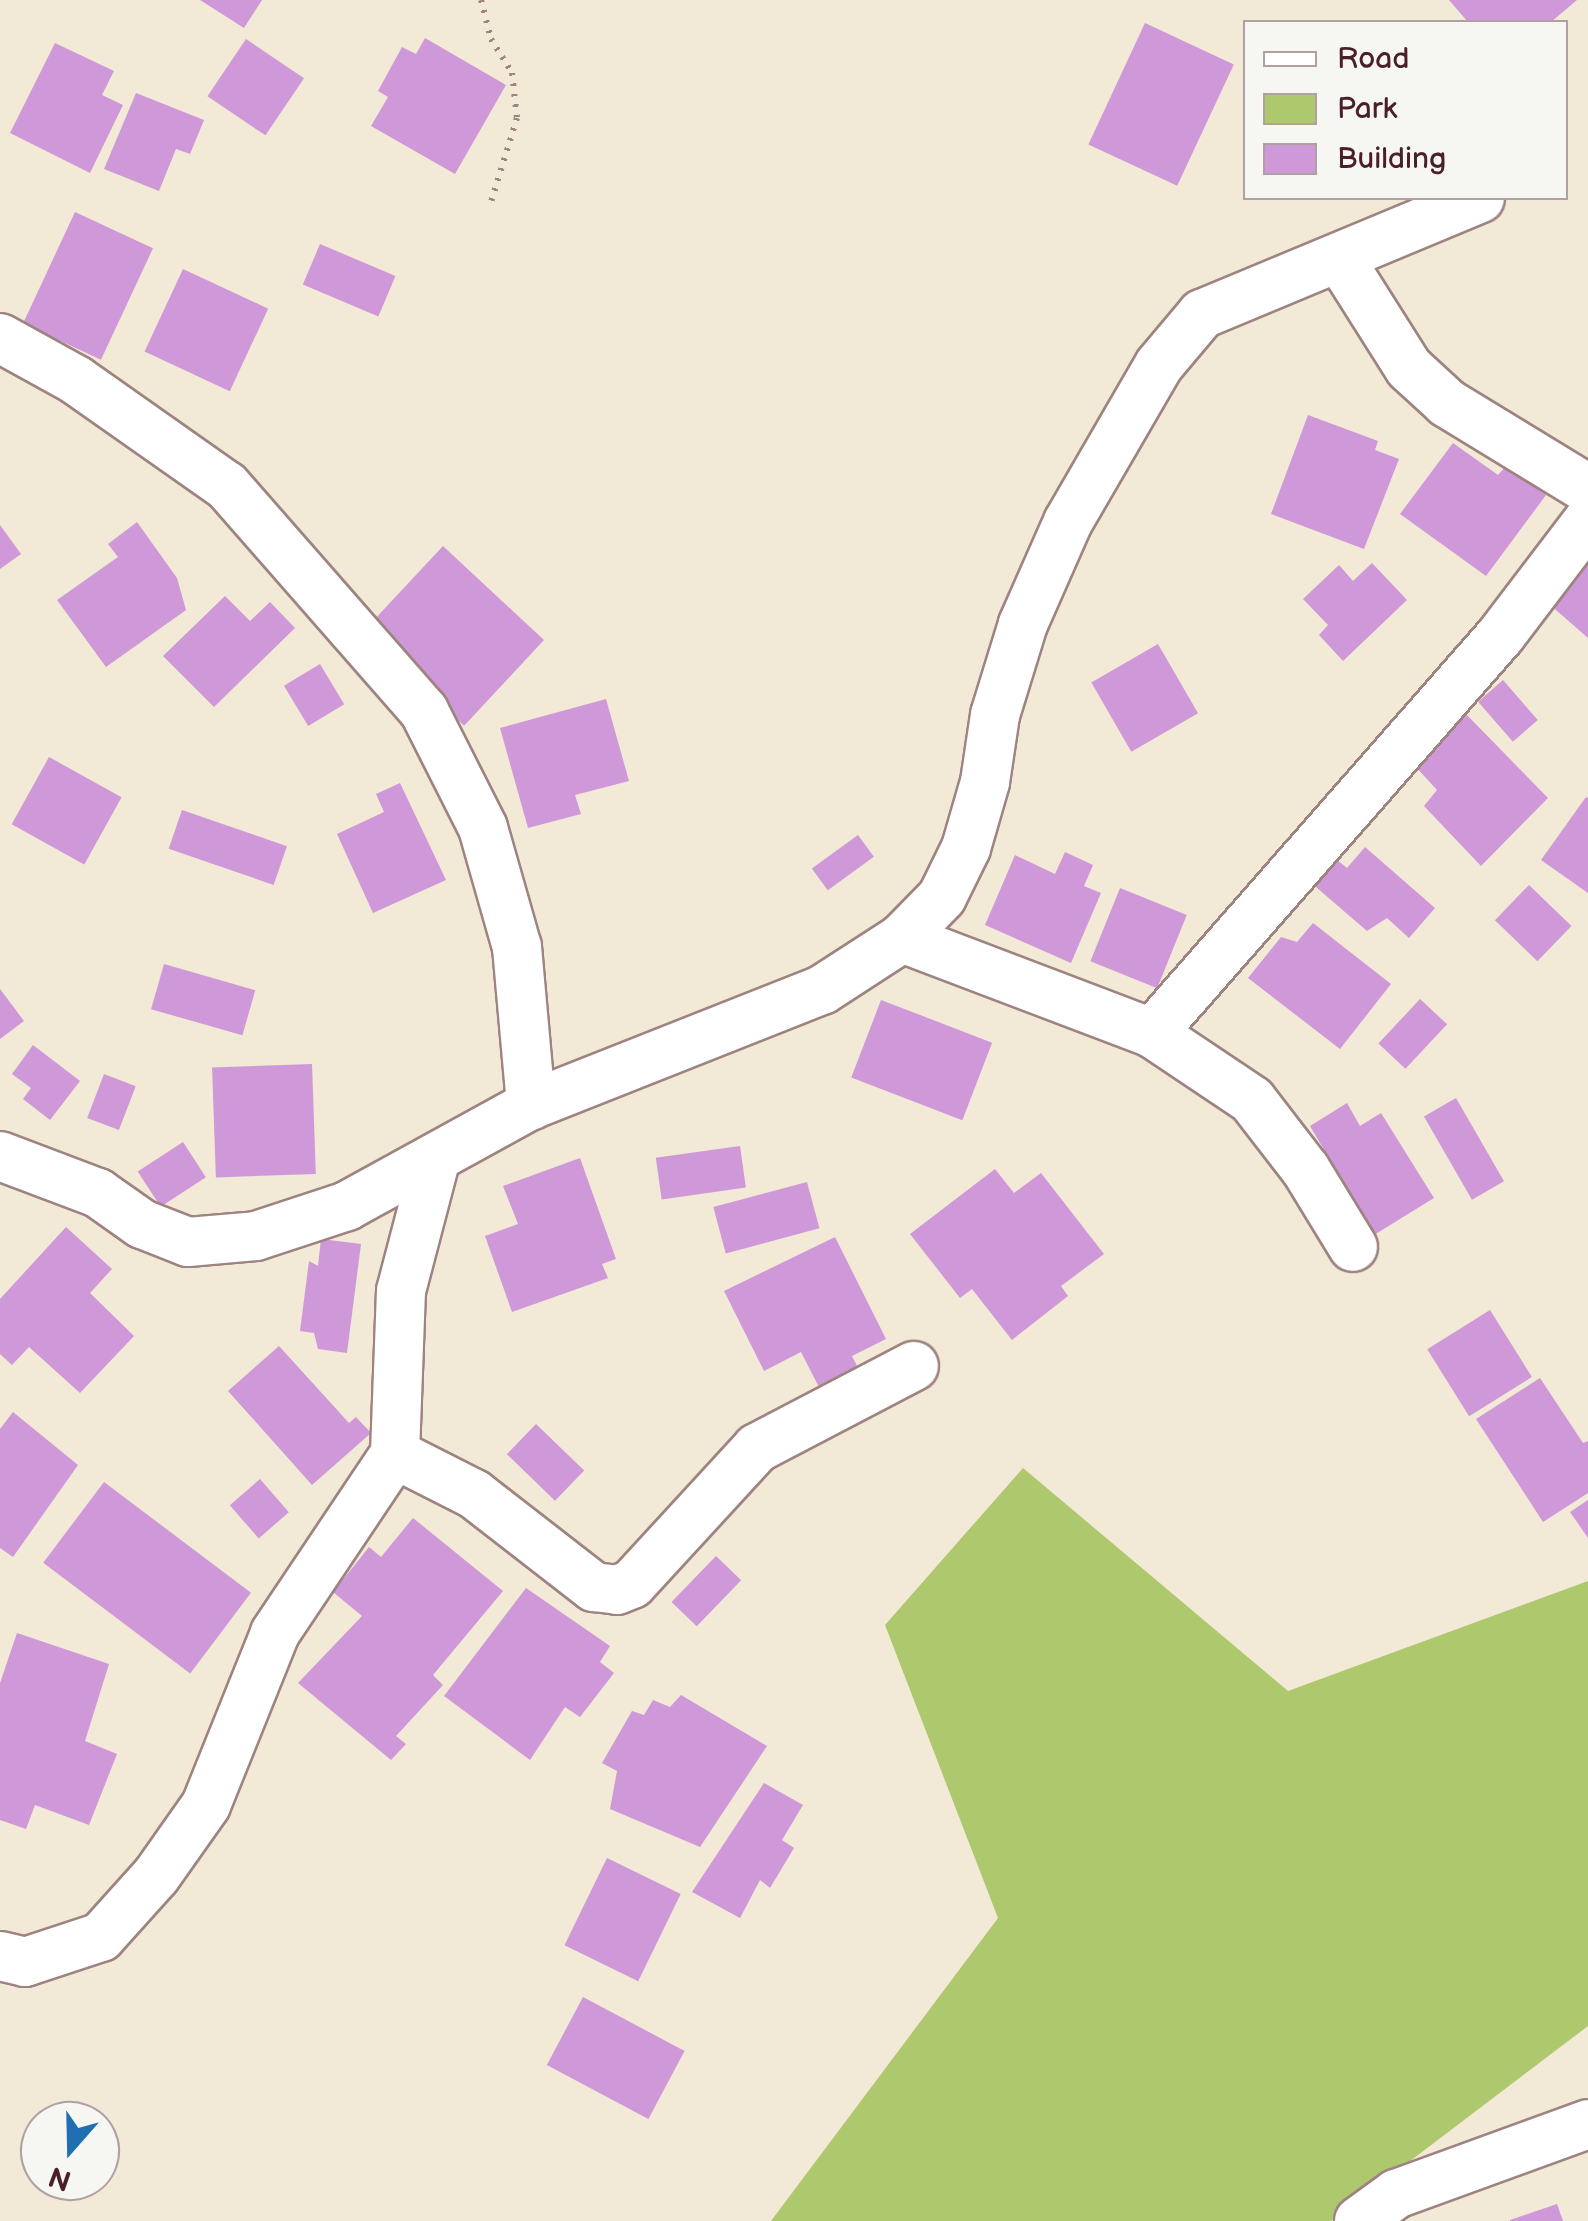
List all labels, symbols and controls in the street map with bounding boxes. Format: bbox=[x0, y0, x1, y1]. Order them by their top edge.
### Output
legend bbox=[1243, 20, 1568, 200]
text: Road bbox=[1337, 41, 1410, 77]
text: Park bbox=[1337, 91, 1397, 127]
text: Building bbox=[1337, 141, 1446, 177]
north arrow bbox=[20, 2101, 120, 2201]
text: N bbox=[45, 2159, 76, 2197]

